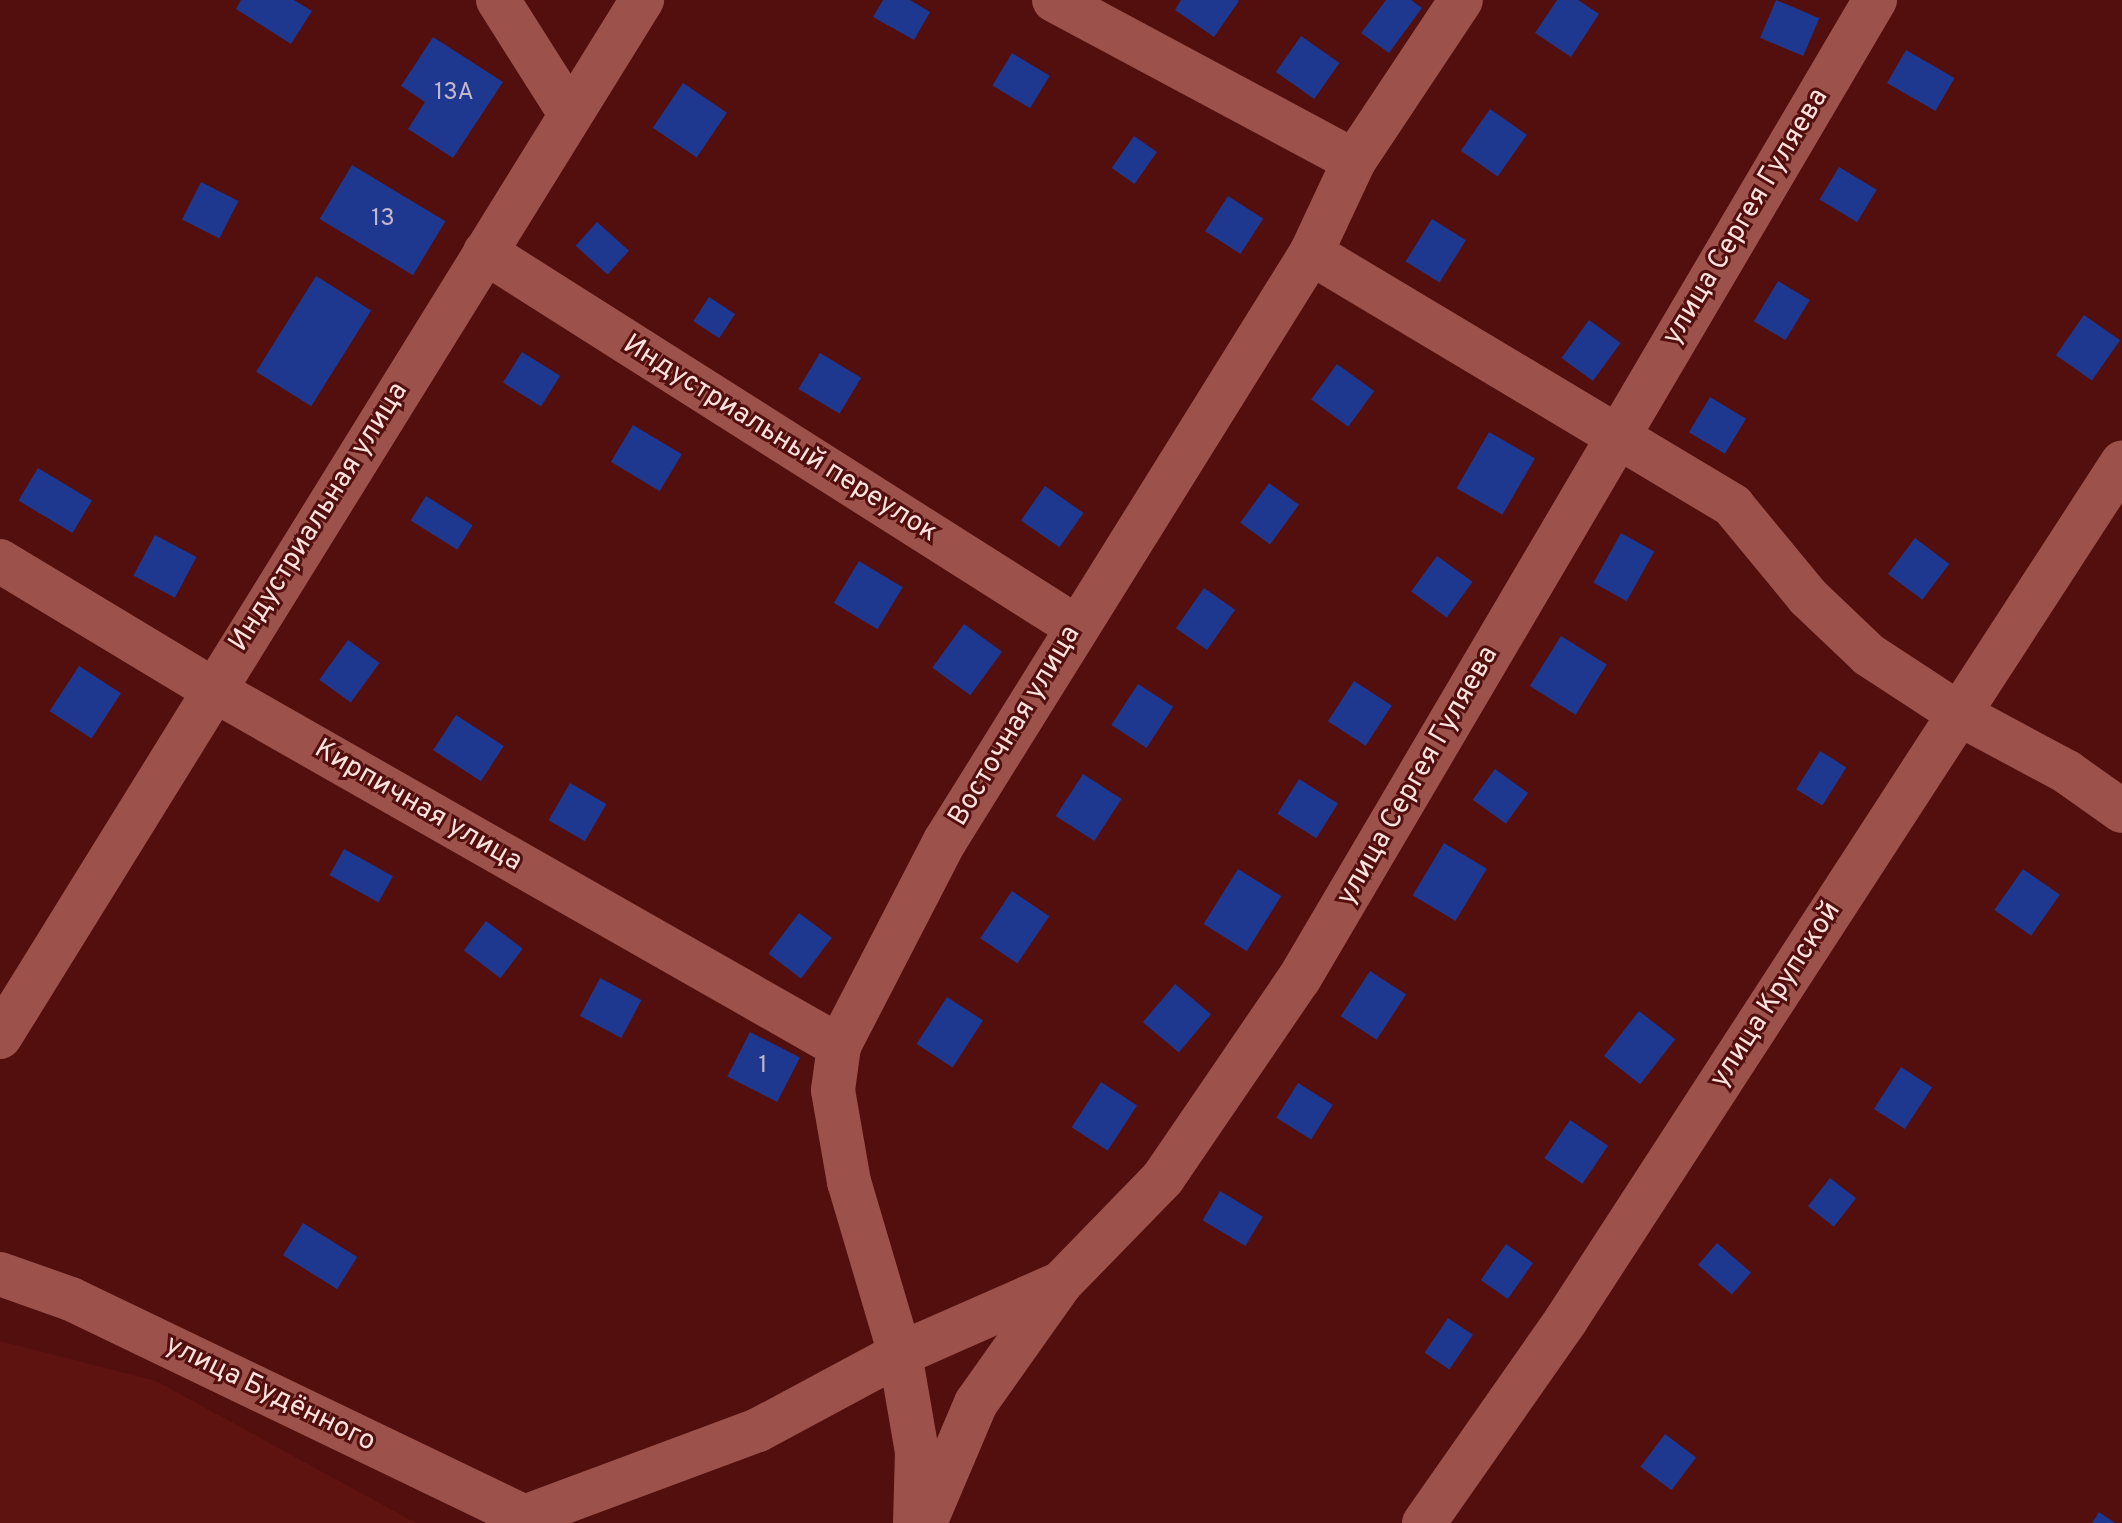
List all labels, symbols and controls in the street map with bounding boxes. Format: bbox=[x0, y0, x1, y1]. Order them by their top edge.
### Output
house number: 13А bbox=[434, 80, 474, 108]
street label: улица Сергея Гуляева bbox=[1656, 83, 1836, 351]
house number: 13 bbox=[371, 206, 395, 234]
street label: Индустриальный переулок bbox=[617, 328, 943, 550]
street label: Индустриальная улица bbox=[222, 376, 416, 658]
street label: Восточная улица bbox=[942, 620, 1088, 832]
street label: улица Сергея Гуляева bbox=[1330, 640, 1506, 912]
street label: Кирпичная улица bbox=[308, 733, 528, 879]
street label: улица Крупской bbox=[1703, 896, 1849, 1094]
house number: 1 bbox=[759, 1053, 767, 1081]
street label: улица Будённого bbox=[159, 1329, 381, 1459]

